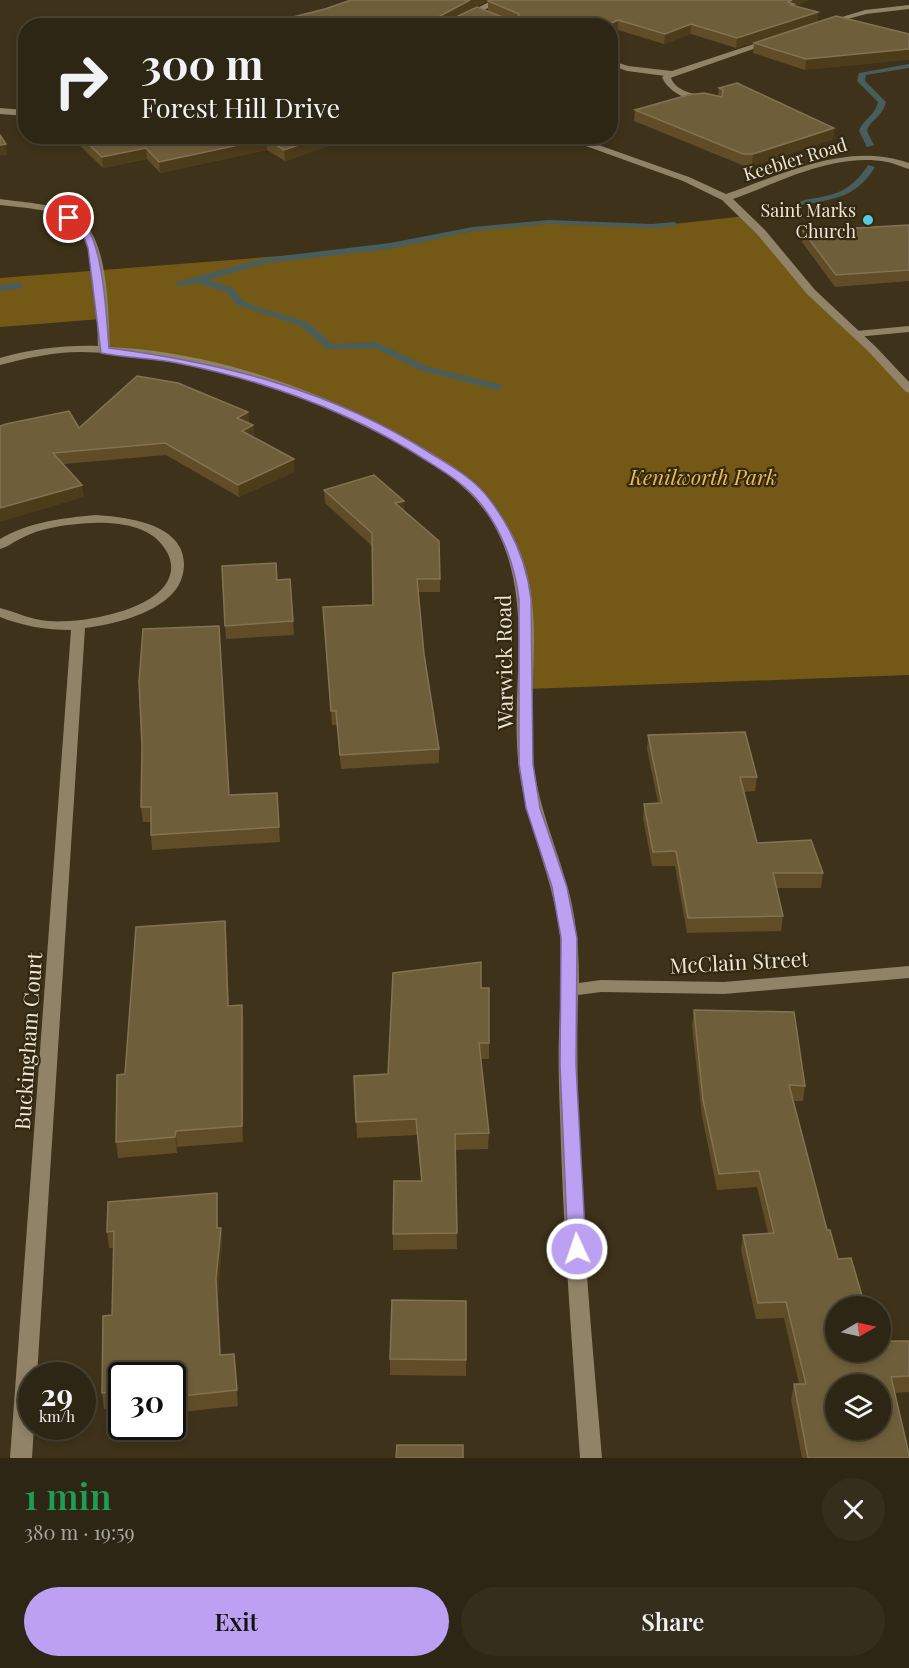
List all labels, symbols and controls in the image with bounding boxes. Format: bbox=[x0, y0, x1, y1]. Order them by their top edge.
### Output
text: 300 m bbox=[141, 35, 263, 91]
icon: right bbox=[42, 42, 120, 120]
text: Forest Hill Drive bbox=[141, 89, 340, 125]
street label: Keebler Road bbox=[740, 132, 850, 186]
pin bbox=[43, 192, 94, 243]
place label: Saint Marks Church bbox=[761, 198, 856, 243]
icon: arrive bbox=[52, 201, 85, 234]
marker: Saint Marks Church bbox=[861, 213, 875, 227]
park label: Kenilworth Park bbox=[628, 462, 777, 490]
street label: Warwick Road bbox=[488, 594, 518, 731]
street label: McClain Street bbox=[669, 943, 810, 979]
street label: Buckingham Court bbox=[7, 951, 47, 1131]
position arrow bbox=[545, 1217, 609, 1281]
north arrow bbox=[825, 1296, 891, 1362]
map controls bbox=[825, 1296, 891, 1440]
speed limit sign: 30 bbox=[108, 1362, 186, 1440]
text: 29 bbox=[41, 1374, 73, 1414]
button: layers bbox=[825, 1374, 891, 1440]
text: km/h bbox=[39, 1406, 75, 1426]
text: 1 min bbox=[24, 1471, 112, 1519]
button: close bbox=[822, 1478, 885, 1541]
text: 380 m · 19:59 bbox=[24, 1518, 135, 1545]
button: Exit bbox=[24, 1587, 449, 1656]
button: Share bbox=[461, 1587, 885, 1656]

